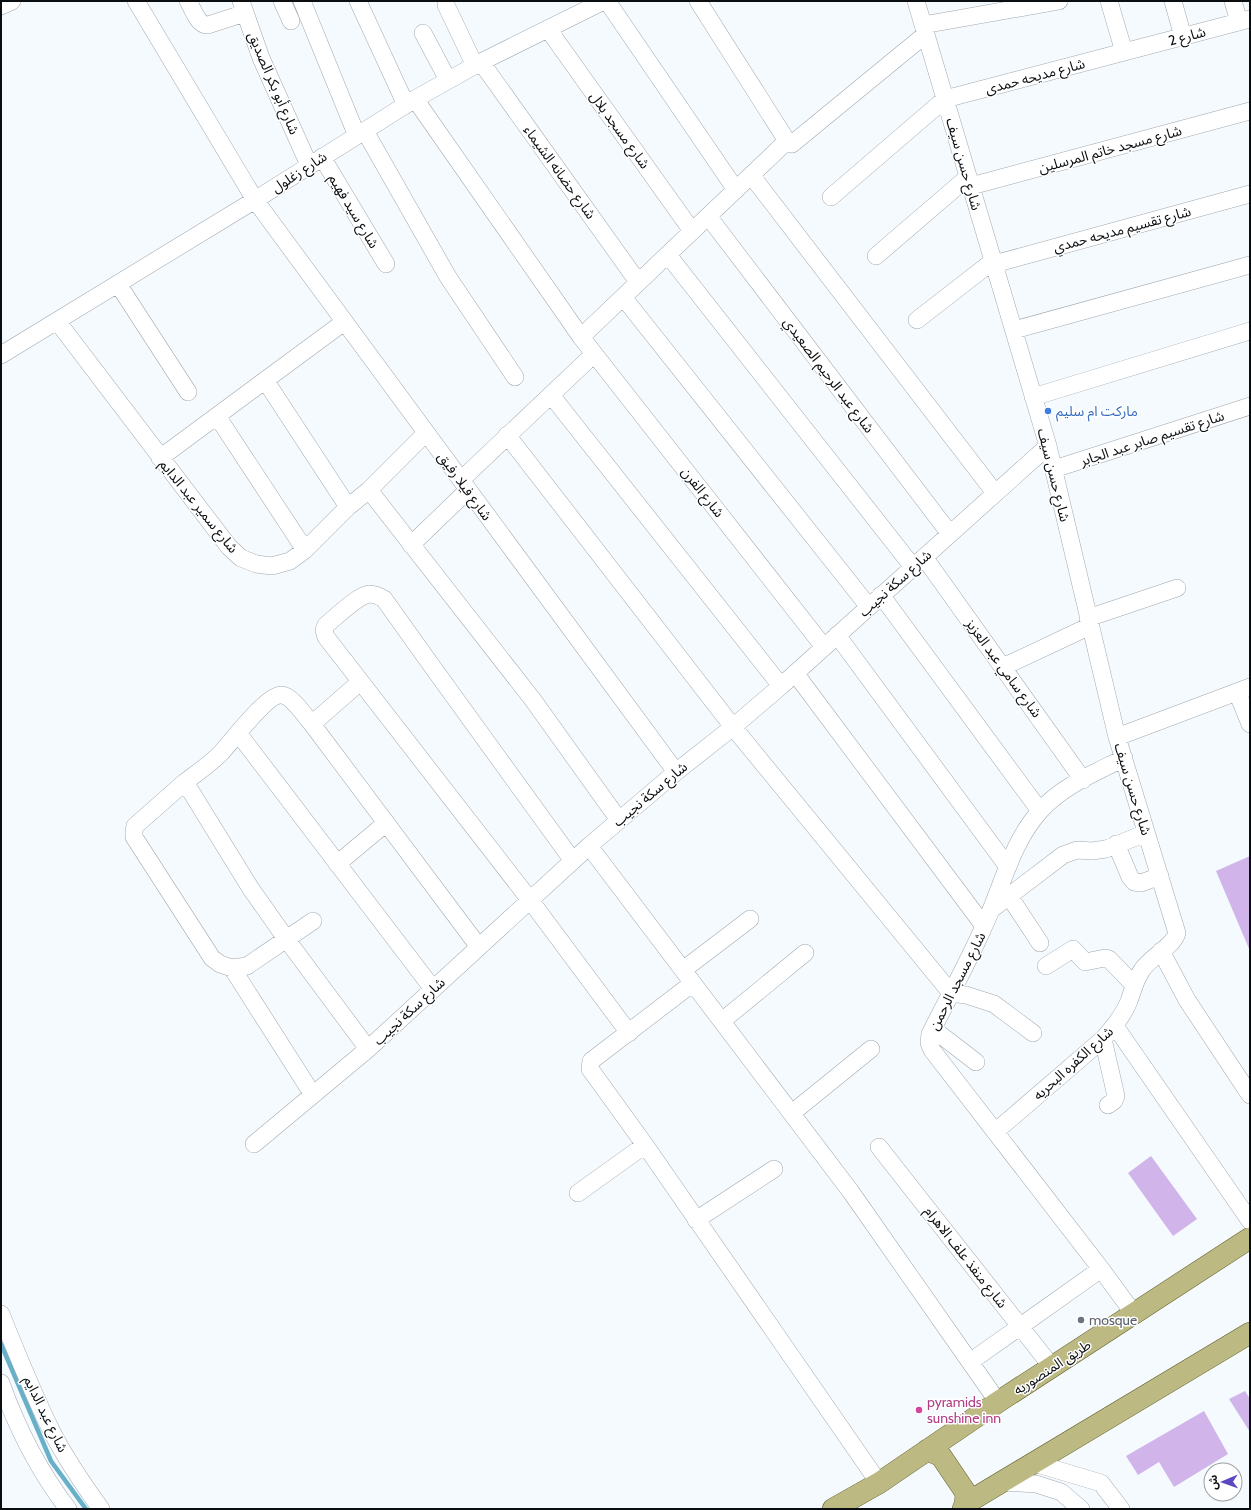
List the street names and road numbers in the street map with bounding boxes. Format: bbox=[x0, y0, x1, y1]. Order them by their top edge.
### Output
street label: شارع 2 bbox=[1166, 22, 1208, 52]
street label: شارع أبو بكر الصديق bbox=[242, 29, 304, 138]
street label: شارع مديحه حمدى bbox=[983, 54, 1087, 100]
street label: شارع مسجد بلال bbox=[584, 88, 654, 173]
street label: شارع حسن سيف bbox=[940, 116, 986, 213]
street label: شارع حضانه الشيماء bbox=[518, 121, 600, 224]
street label: شارع مسجد خاتم المرسلين bbox=[1036, 121, 1184, 179]
street label: شارع زغلول bbox=[268, 147, 331, 198]
street label: شارع سيد فهيم bbox=[323, 170, 383, 253]
street label: شارع تقسيم مديحه حمدي bbox=[1051, 202, 1193, 258]
street label: شارع عبد الرحيم الصعيدي bbox=[778, 314, 878, 438]
street label: شارع تقسيم صابر عبد الجابر bbox=[1077, 406, 1227, 472]
street label: شارع حسن سيف bbox=[1032, 426, 1074, 524]
street label: شارع فيلا رفيق bbox=[432, 448, 496, 525]
street label: شارع سمير عبد الدايم bbox=[154, 455, 242, 558]
street label: شارع الفرن bbox=[676, 463, 728, 522]
street label: شارع سكة نجيب bbox=[855, 546, 936, 622]
street label: شارع سامي عبد العزيز bbox=[960, 614, 1046, 722]
street label: شارع حسن سيف bbox=[1109, 741, 1156, 838]
street label: شارع سكة نجيب bbox=[609, 758, 692, 832]
street label: شارع مسجد الرحمن bbox=[925, 929, 991, 1034]
street label: شارع سكة نجيب bbox=[369, 973, 450, 1050]
street label: شارع الكفره البحريه bbox=[1029, 1022, 1118, 1105]
street label: شارع منفذ علف الاهرام bbox=[919, 1202, 1011, 1313]
street label: طريق المنصوريه bbox=[1010, 1335, 1095, 1400]
street label: شارع عبد الدايم bbox=[18, 1373, 72, 1456]

